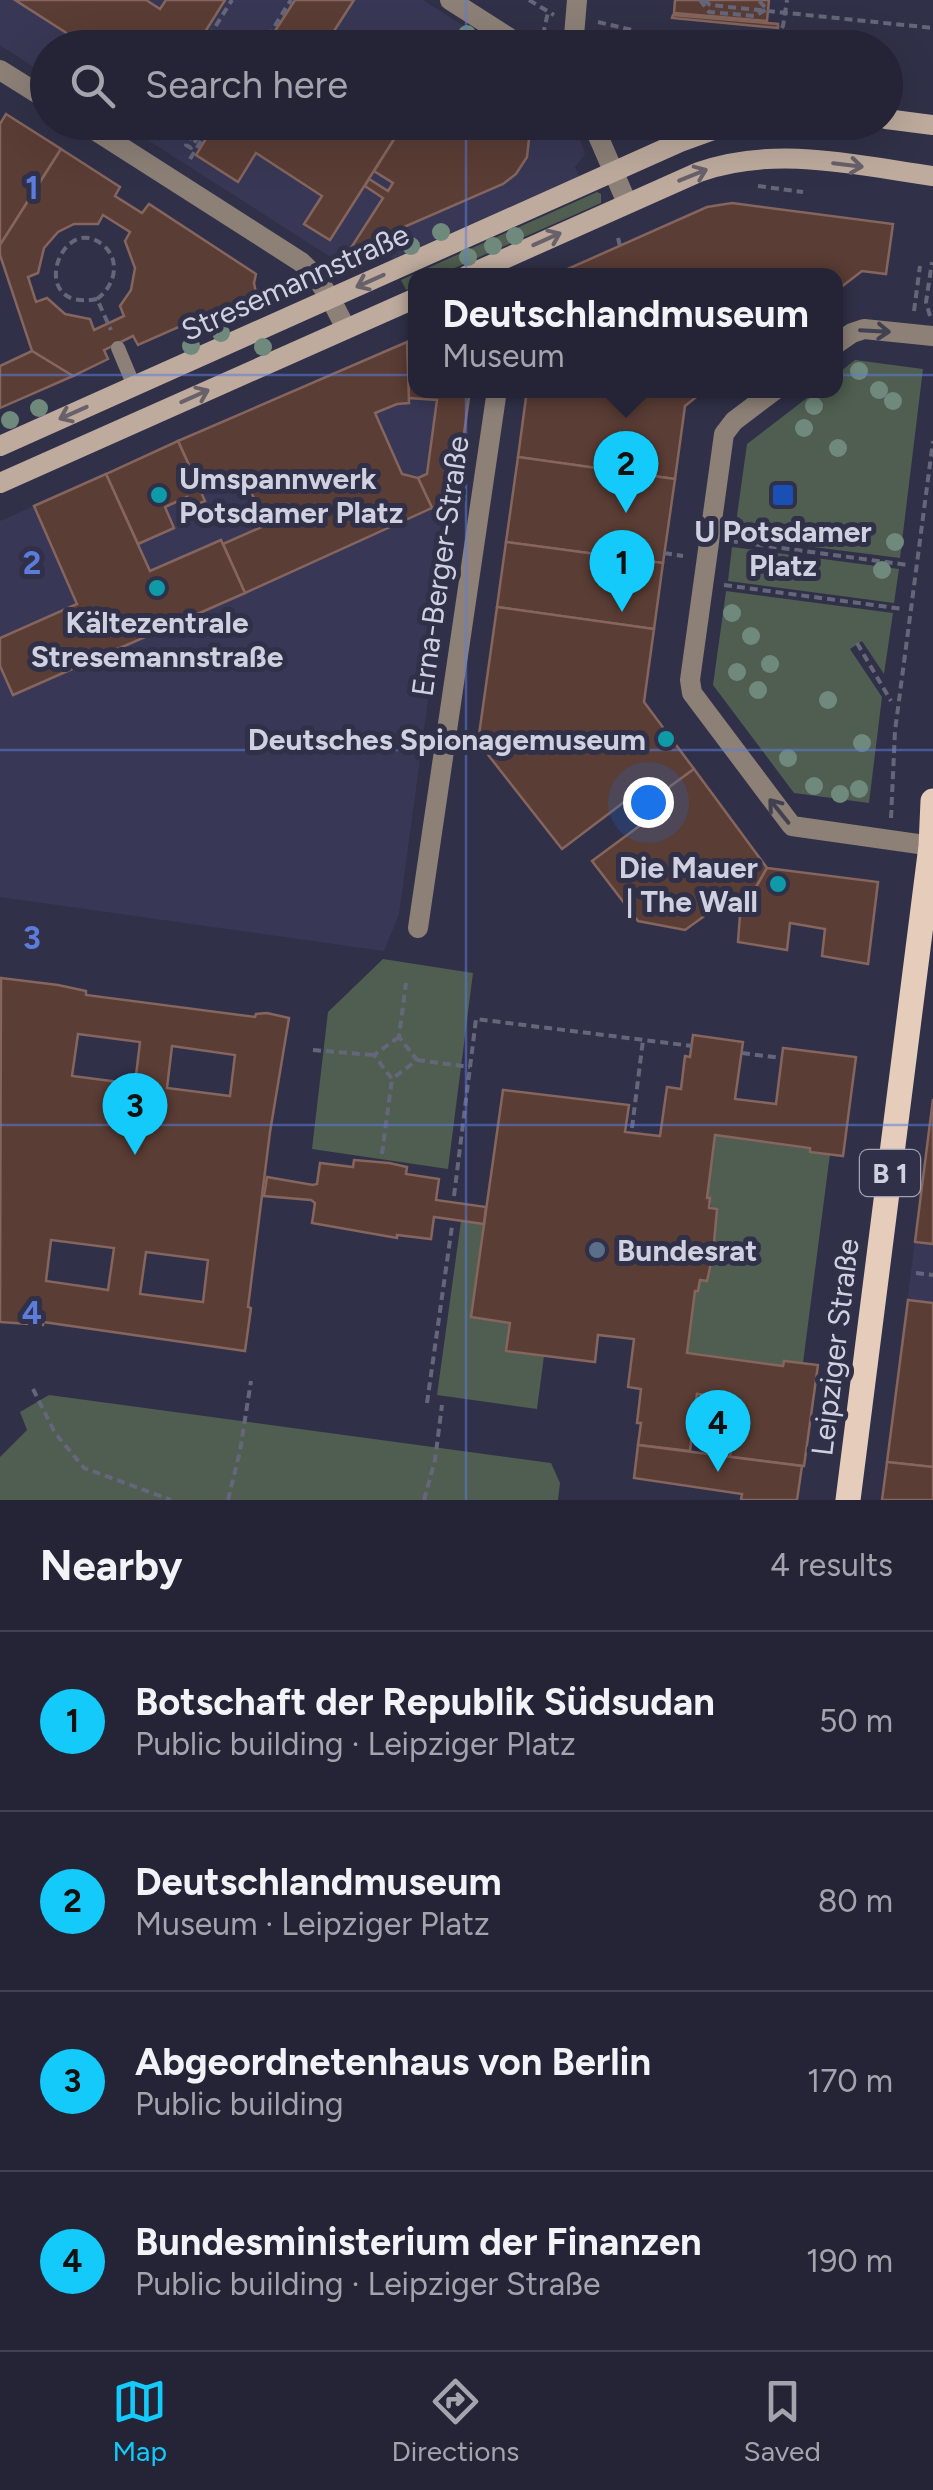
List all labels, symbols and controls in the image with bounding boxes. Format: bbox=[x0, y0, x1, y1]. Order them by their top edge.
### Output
search box bbox=[30, 30, 903, 140]
icon: search bbox=[65, 58, 120, 113]
text: Search here bbox=[145, 62, 348, 108]
one-way arrow bbox=[831, 156, 864, 174]
one-way arrow bbox=[677, 164, 708, 182]
text: 1 bbox=[25, 169, 39, 207]
street label: Stresemannstraße bbox=[176, 215, 414, 349]
one-way arrow bbox=[531, 229, 562, 247]
popup bbox=[408, 268, 843, 398]
one-way arrow bbox=[355, 273, 386, 291]
text: Deutschlandmuseum bbox=[442, 291, 809, 337]
one-way arrow bbox=[858, 322, 891, 341]
text: Museum bbox=[442, 337, 565, 375]
one-way arrow bbox=[179, 386, 210, 404]
one-way arrow bbox=[58, 405, 89, 423]
pin: 2 bbox=[594, 430, 658, 513]
street label: Erna-Berger-Straße bbox=[403, 433, 477, 699]
place label: Umspannwerk Potsdamer Platz bbox=[179, 460, 403, 531]
marker: U Potsdamer Platz bbox=[770, 482, 796, 508]
marker: Umspannwerk Potsdamer Platz bbox=[148, 484, 170, 506]
place label: U Potsdamer Platz bbox=[694, 513, 872, 584]
pin: 1 bbox=[590, 530, 654, 612]
text: 2 bbox=[23, 544, 41, 582]
marker: Kältezentrale Stresemannstraße bbox=[146, 577, 168, 599]
place label: Kältezentrale Stresemannstraße bbox=[31, 604, 284, 675]
place label: Deutsches Spionagemuseum bbox=[248, 721, 646, 758]
marker: Deutsches Spionagemuseum bbox=[655, 728, 677, 750]
your location bbox=[623, 777, 674, 828]
one-way arrow bbox=[768, 799, 790, 825]
place label: Die Mauer | The Wall bbox=[619, 849, 758, 920]
marker: Die Mauer | The Wall bbox=[767, 873, 789, 895]
text: 3 bbox=[23, 919, 41, 957]
pin: 3 bbox=[102, 1072, 168, 1155]
road number: B 1 bbox=[860, 1150, 920, 1196]
place label: Bundesrat bbox=[617, 1232, 757, 1269]
street label: Leipziger Straße bbox=[803, 1236, 867, 1458]
marker: Bundesrat bbox=[586, 1239, 608, 1261]
text: 4 bbox=[22, 1294, 42, 1332]
pin: 4 bbox=[686, 1390, 750, 1472]
text: Nearby bbox=[40, 1540, 182, 1591]
text: 4 results bbox=[770, 1546, 893, 1584]
text: Botschaft der Republik Südsudan bbox=[135, 1679, 715, 1725]
text: 1 bbox=[66, 1702, 79, 1740]
text: 50 m bbox=[819, 1702, 893, 1740]
text: Public building · Leipziger Platz bbox=[135, 1725, 576, 1763]
text: Deutschlandmuseum bbox=[135, 1859, 502, 1905]
text: 2 bbox=[63, 1882, 82, 1920]
text: 80 m bbox=[818, 1882, 893, 1920]
text: Museum · Leipziger Platz bbox=[135, 1905, 490, 1943]
text: Abgeordnetenhaus von Berlin bbox=[135, 2039, 651, 2085]
text: 3 bbox=[64, 2062, 81, 2100]
text: 170 m bbox=[807, 2062, 893, 2100]
text: Public building bbox=[135, 2085, 344, 2123]
text: Bundesministerium der Finanzen bbox=[135, 2219, 702, 2265]
text: 4 bbox=[62, 2242, 83, 2280]
text: 190 m bbox=[806, 2242, 893, 2280]
text: Public building · Leipziger Straße bbox=[135, 2265, 600, 2303]
tab: Map bbox=[112, 2374, 167, 2468]
tab: Directions bbox=[392, 2374, 519, 2468]
tab: Saved bbox=[744, 2374, 821, 2468]

